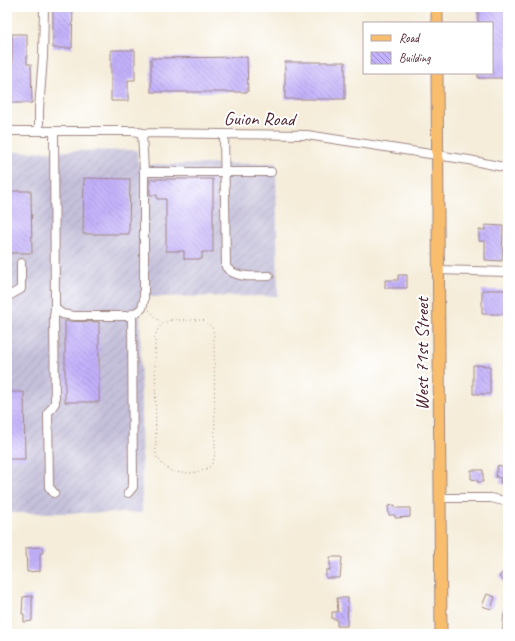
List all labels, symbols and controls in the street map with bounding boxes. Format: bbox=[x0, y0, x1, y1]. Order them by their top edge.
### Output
legend bbox=[363, 22, 493, 74]
text: Road bbox=[399, 30, 421, 46]
text: Building bbox=[399, 50, 431, 66]
street label: Guion Road bbox=[223, 106, 298, 132]
street label: West 71st Street bbox=[410, 296, 434, 410]

